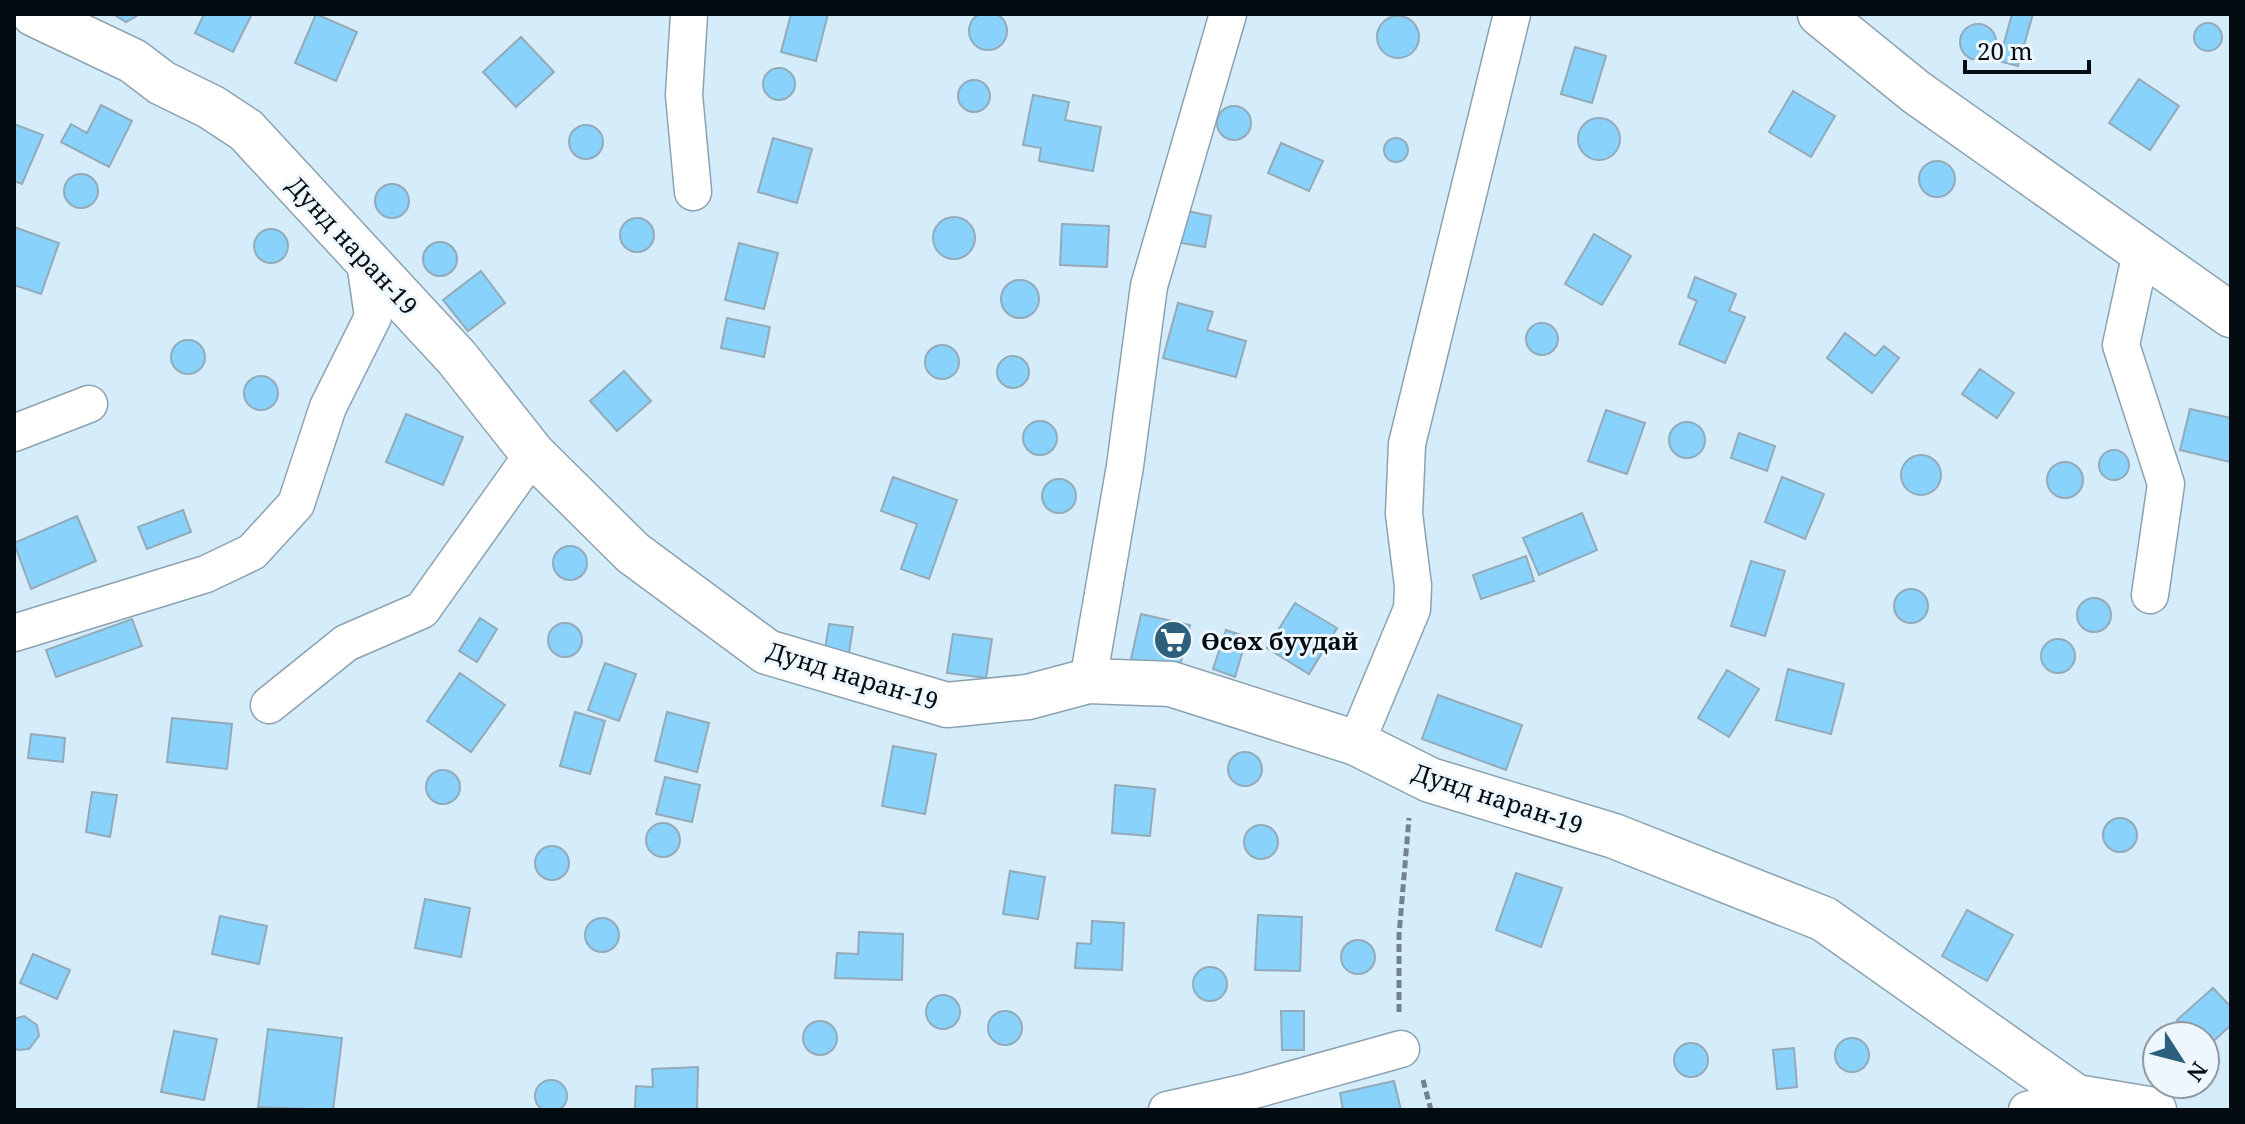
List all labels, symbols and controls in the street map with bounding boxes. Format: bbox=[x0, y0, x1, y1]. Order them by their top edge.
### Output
scale bar bbox=[1965, 24, 2089, 74]
text: 20 m bbox=[1977, 34, 2033, 67]
street label: Дунд наран-19 bbox=[280, 169, 426, 321]
supermarket icon: Өсөх буудай bbox=[1152, 619, 1194, 661]
place label: Өсөх буудай bbox=[1201, 624, 1358, 657]
street label: Дунд наран-19 bbox=[763, 633, 943, 717]
street label: Дунд наран-19 bbox=[1408, 755, 1588, 841]
north arrow bbox=[2141, 1020, 2221, 1100]
text: N bbox=[2181, 1057, 2215, 1088]

